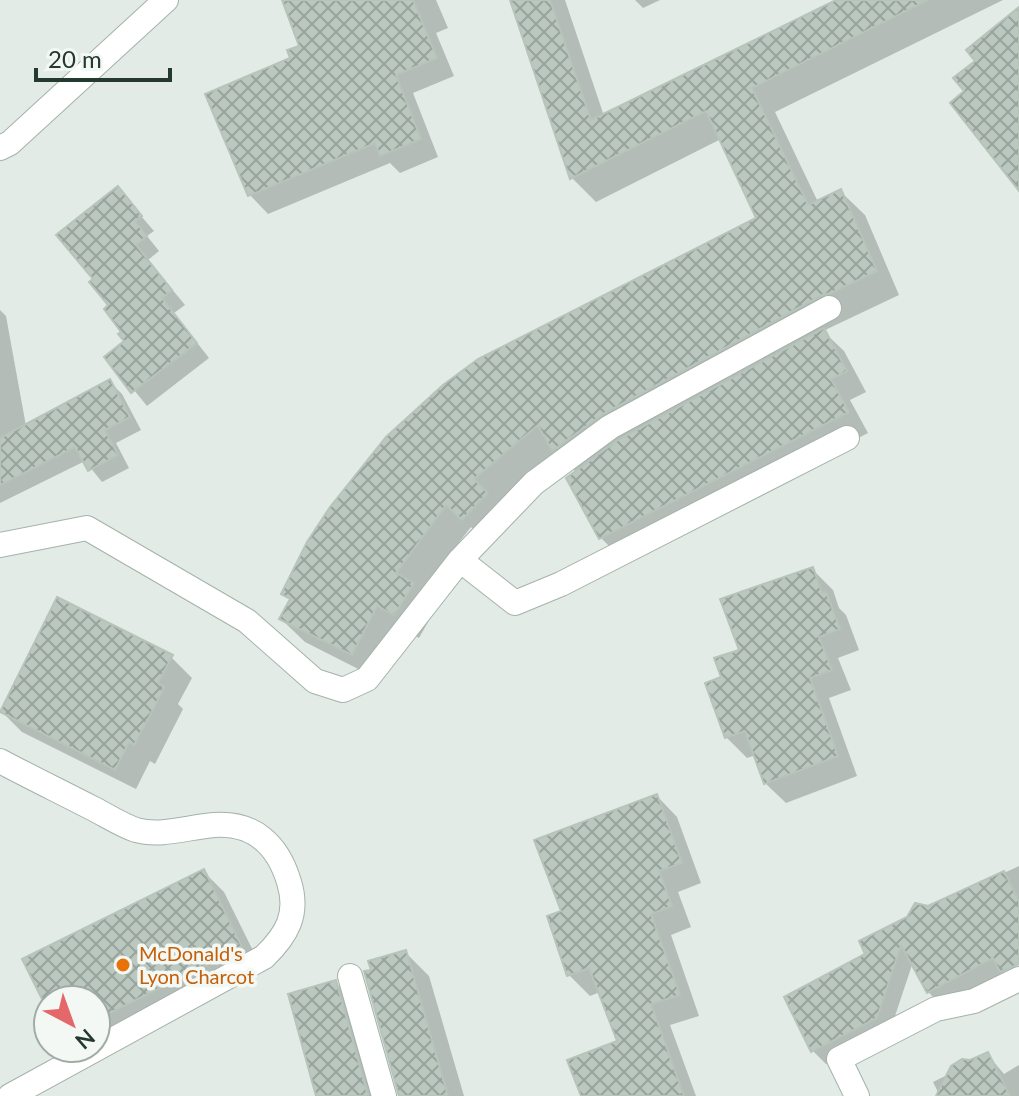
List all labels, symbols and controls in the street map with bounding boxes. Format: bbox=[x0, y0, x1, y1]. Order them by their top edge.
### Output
scale bar bbox=[36, 32, 170, 82]
text: 20 m bbox=[48, 44, 102, 73]
place label: McDonald's Lyon Charcot bbox=[139, 941, 254, 988]
marker: McDonald's Lyon Charcot bbox=[114, 956, 132, 974]
north arrow bbox=[32, 984, 112, 1064]
text: N bbox=[70, 1024, 101, 1055]

